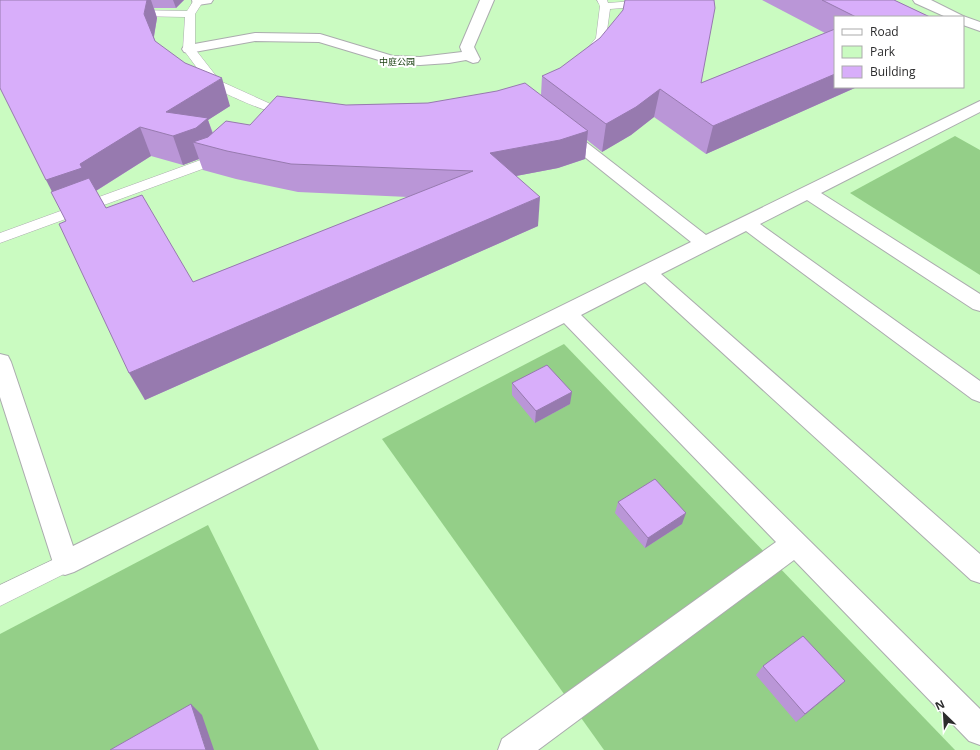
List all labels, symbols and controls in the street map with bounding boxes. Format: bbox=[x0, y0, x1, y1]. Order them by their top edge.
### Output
legend bbox=[834, 16, 964, 88]
text: Road bbox=[870, 23, 899, 40]
text: Park bbox=[870, 43, 896, 60]
park label: 中庭公园 bbox=[379, 55, 415, 68]
text: Building bbox=[870, 63, 916, 80]
north arrow bbox=[924, 694, 964, 734]
text: N bbox=[932, 696, 947, 713]

